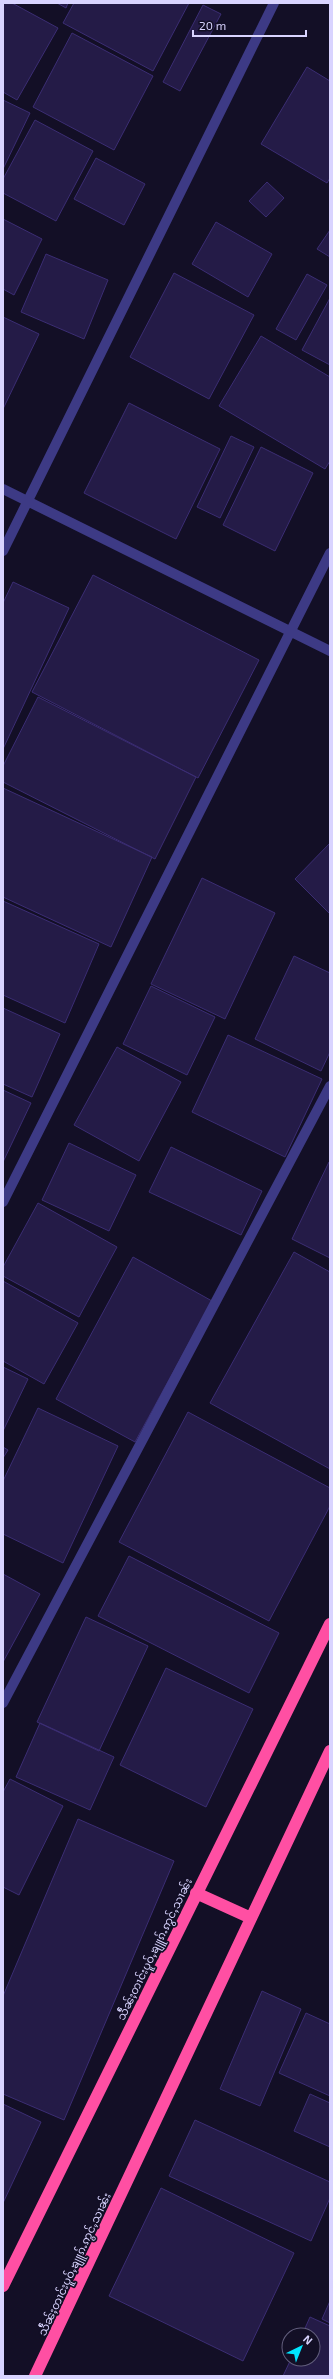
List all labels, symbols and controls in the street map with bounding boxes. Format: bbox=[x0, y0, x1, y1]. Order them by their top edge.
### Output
scale bar bbox=[193, 12, 306, 38]
text: 20 m bbox=[199, 18, 226, 32]
street label: သဵႅၼ်ႈတၢင်းပူဝ်ႇၶျူၵ်ႉဢွင်ႇသၢၼ်း bbox=[114, 1876, 197, 2023]
street label: သဵႅၼ်ႈတၢင်းပူဝ်ႇၶျူၵ်ႉဢွင်ႇသၢၼ်း bbox=[35, 2190, 116, 2339]
north arrow bbox=[281, 2327, 321, 2367]
text: N bbox=[301, 2332, 316, 2347]

